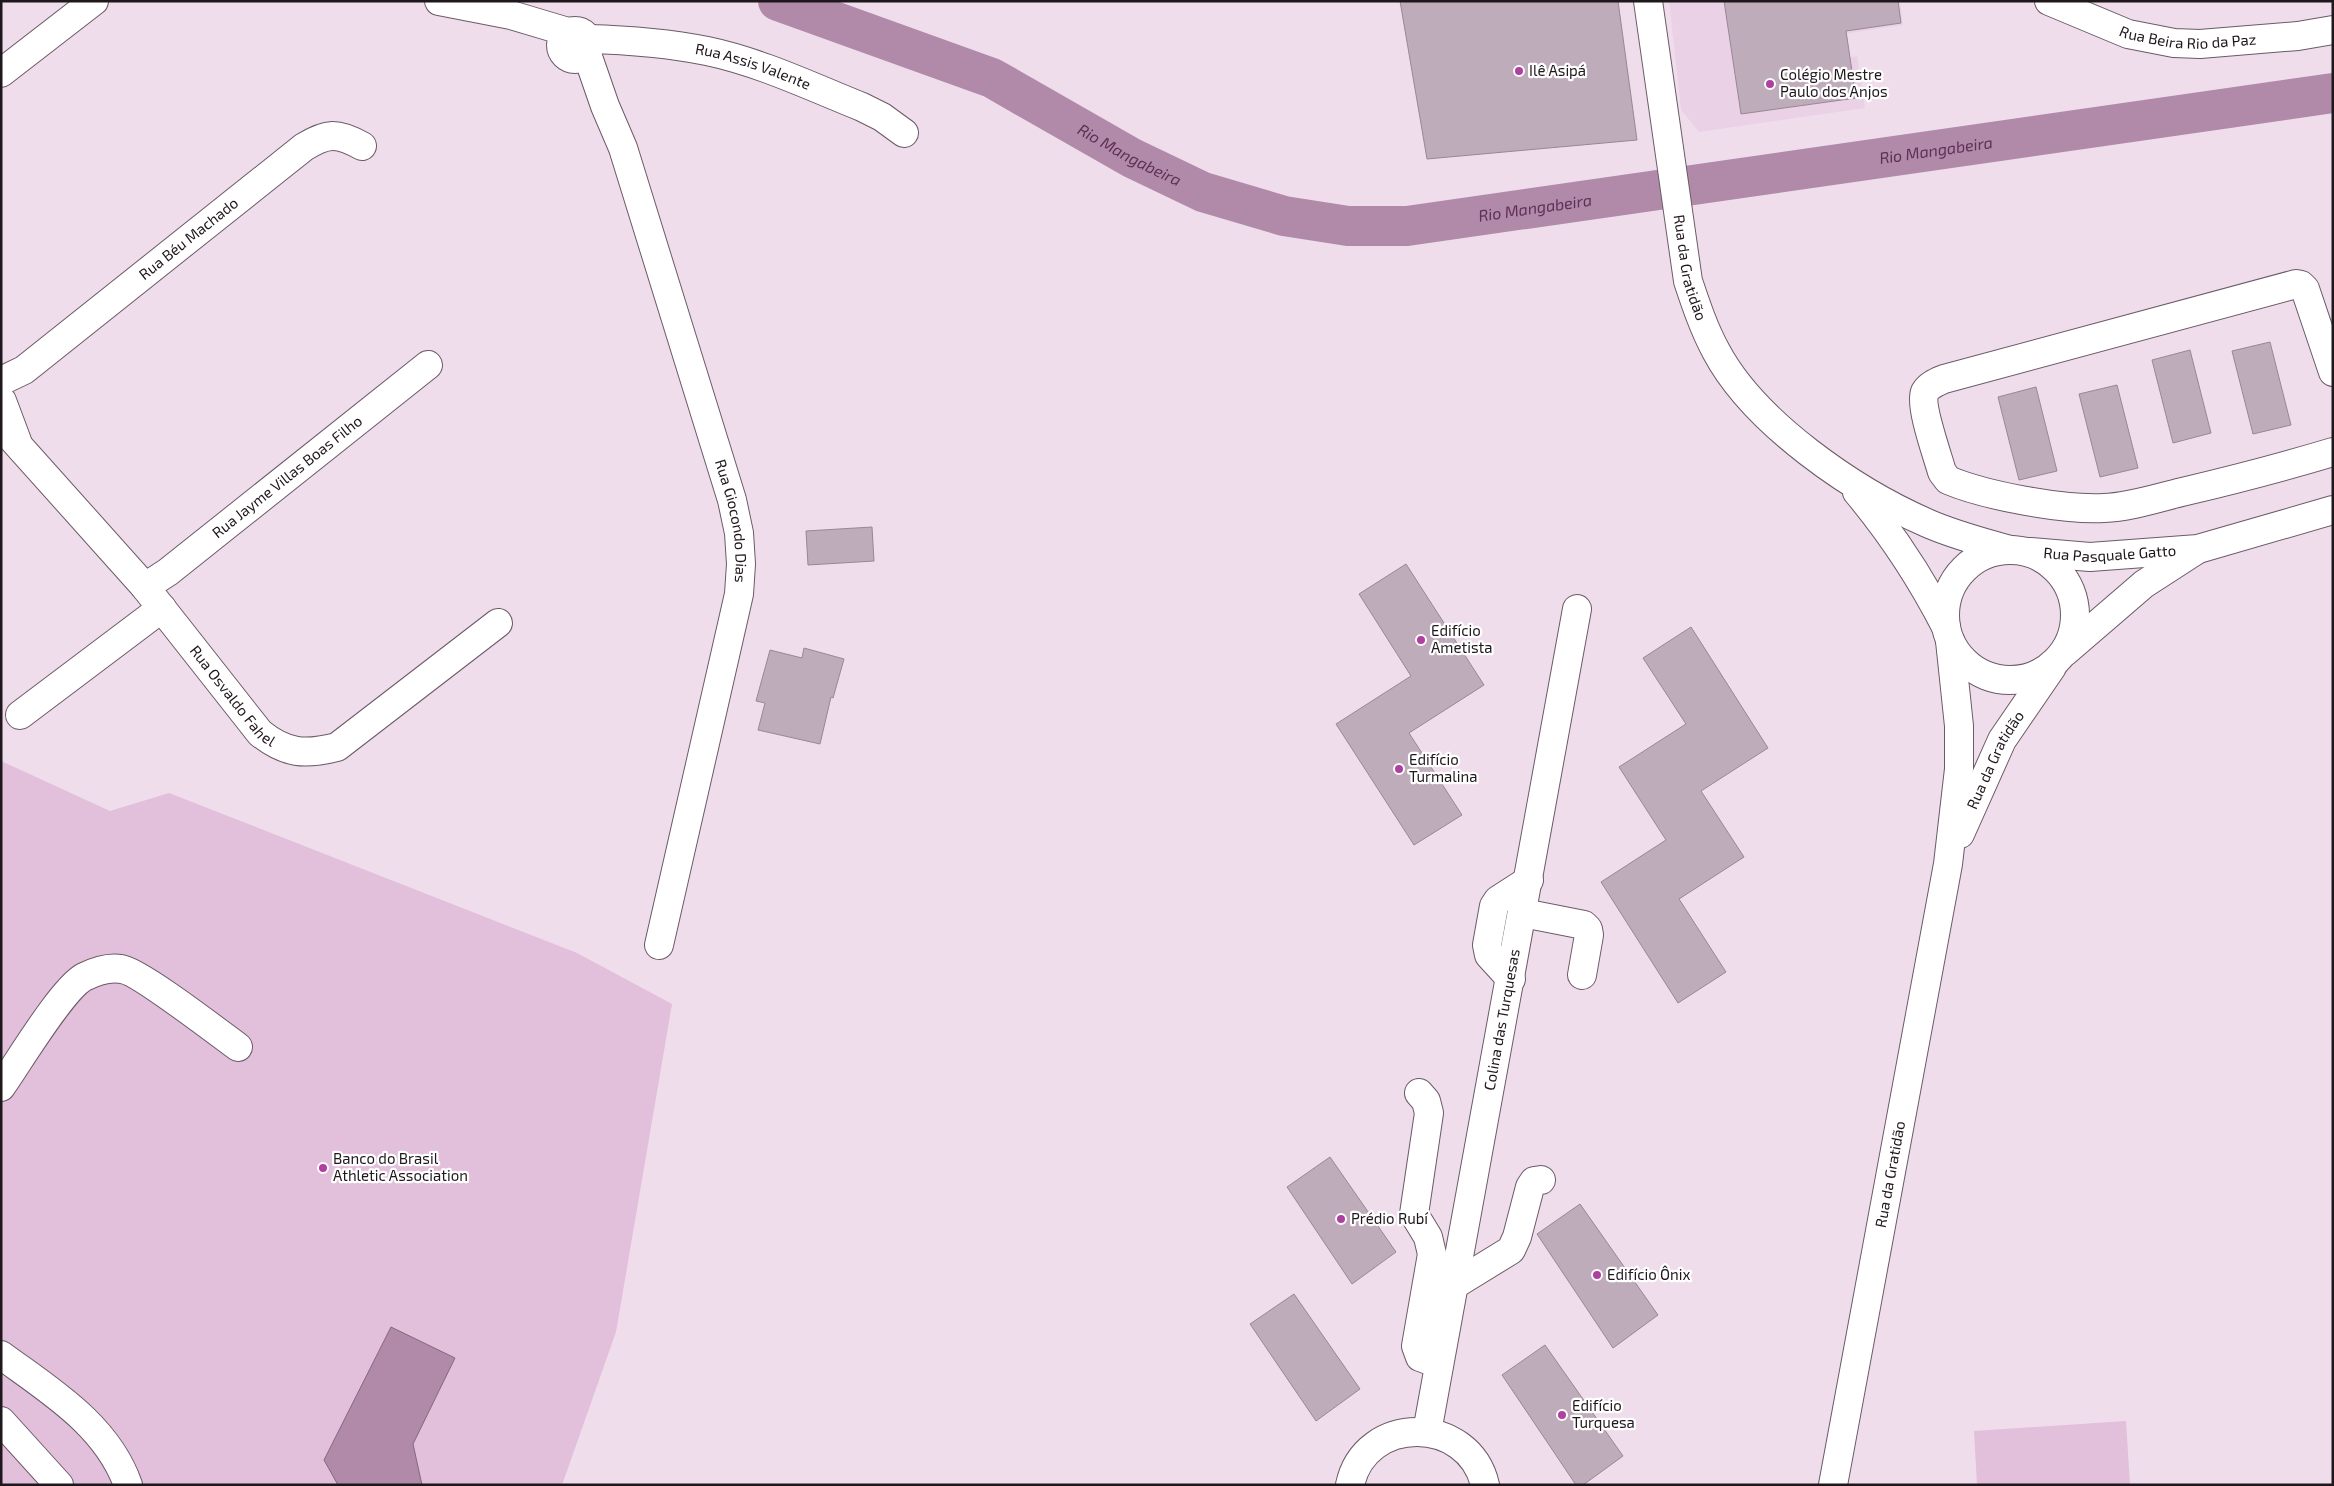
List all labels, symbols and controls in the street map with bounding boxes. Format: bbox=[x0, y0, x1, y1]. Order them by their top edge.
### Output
street label: Rua Beira Rio da Paz bbox=[2117, 21, 2257, 52]
street label: Rua Assis Valente bbox=[694, 39, 814, 93]
place label: Ilê Asipá bbox=[1529, 61, 1586, 79]
marker: Ilê Asipá bbox=[1513, 65, 1525, 77]
place label: Colégio Mestre Paulo dos Anjos bbox=[1780, 65, 1888, 101]
marker: Colégio Mestre Paulo dos Anjos bbox=[1764, 78, 1776, 90]
water label: Rio Mangabeira bbox=[1075, 119, 1185, 189]
water label: Rio Mangabeira bbox=[1878, 132, 1994, 167]
water label: Rio Mangabeira bbox=[1477, 190, 1593, 225]
street label: Rua Béu Machado bbox=[135, 193, 241, 283]
street label: Rua da Gratidão bbox=[1671, 213, 1711, 323]
street label: Rua Jayme Villas Boas Filho bbox=[208, 411, 365, 541]
street label: Rua Giocondo Dias bbox=[712, 457, 751, 583]
street label: Rua Pasquale Gatto bbox=[2043, 541, 2177, 565]
place label: Edifício Ametista bbox=[1431, 621, 1493, 656]
marker: Edifício Ametista bbox=[1415, 634, 1427, 646]
street label: Rua Osvaldo Fahel bbox=[187, 642, 280, 750]
street label: Rua da Gratidão bbox=[1962, 707, 2027, 812]
place label: Edifício Turmalina bbox=[1409, 750, 1477, 785]
marker: Edifício Turmalina bbox=[1393, 763, 1405, 775]
street label: Colina das Turquesas bbox=[1479, 947, 1523, 1092]
street label: Rua da Gratidão bbox=[1871, 1119, 1908, 1229]
place label: Banco do Brasil Athletic Association bbox=[333, 1149, 468, 1184]
marker: Banco do Brasil Athletic Association bbox=[317, 1162, 329, 1174]
place label: Prédio Rubí bbox=[1351, 1209, 1429, 1227]
marker: Prédio Rubí bbox=[1335, 1213, 1347, 1225]
place label: Edifício Ônix bbox=[1607, 1265, 1691, 1283]
marker: Edifício Ônix bbox=[1591, 1269, 1603, 1281]
place label: Edifício Turquesa bbox=[1572, 1396, 1635, 1431]
marker: Edifício Turquesa bbox=[1556, 1409, 1568, 1421]

